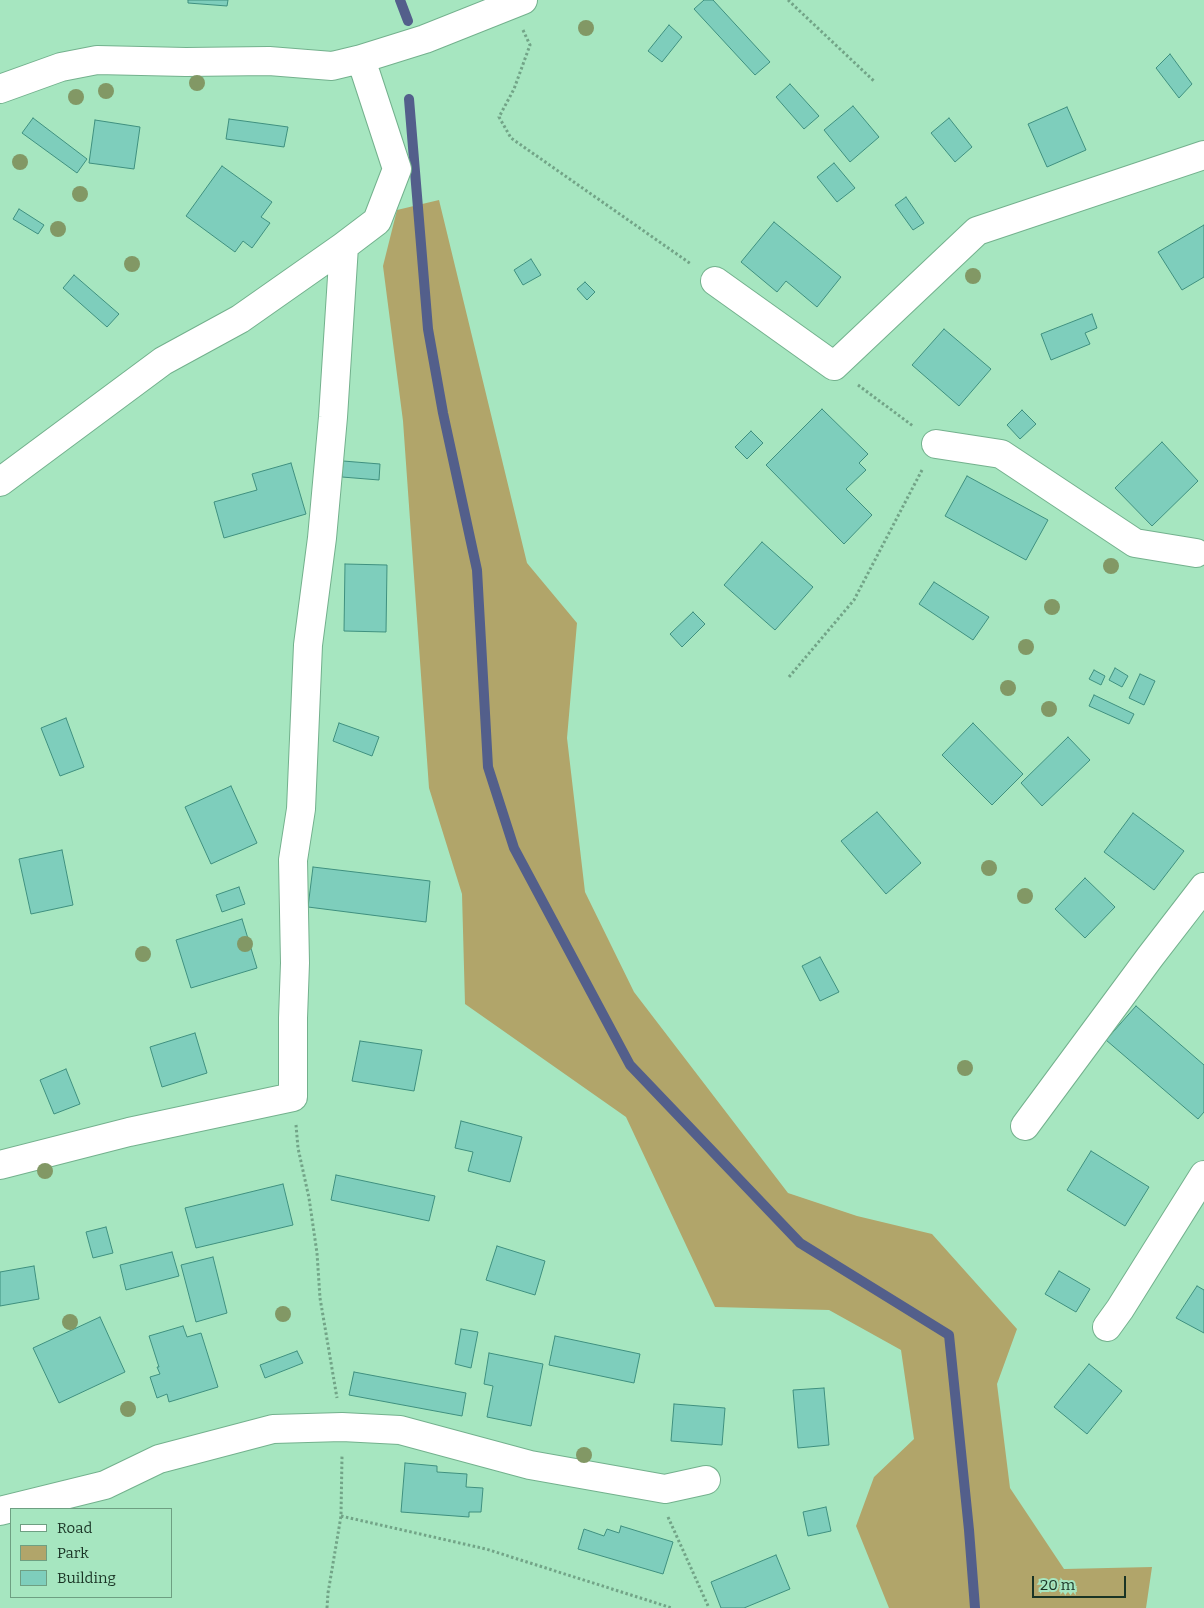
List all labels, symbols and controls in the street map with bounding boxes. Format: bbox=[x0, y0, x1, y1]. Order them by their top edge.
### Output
legend bbox=[10, 1508, 172, 1598]
text: Road bbox=[57, 1519, 92, 1537]
text: Park bbox=[57, 1544, 89, 1562]
scale bar bbox=[1034, 1566, 1128, 1598]
text: Building bbox=[57, 1569, 116, 1587]
text: 20 m bbox=[1040, 1576, 1075, 1594]

